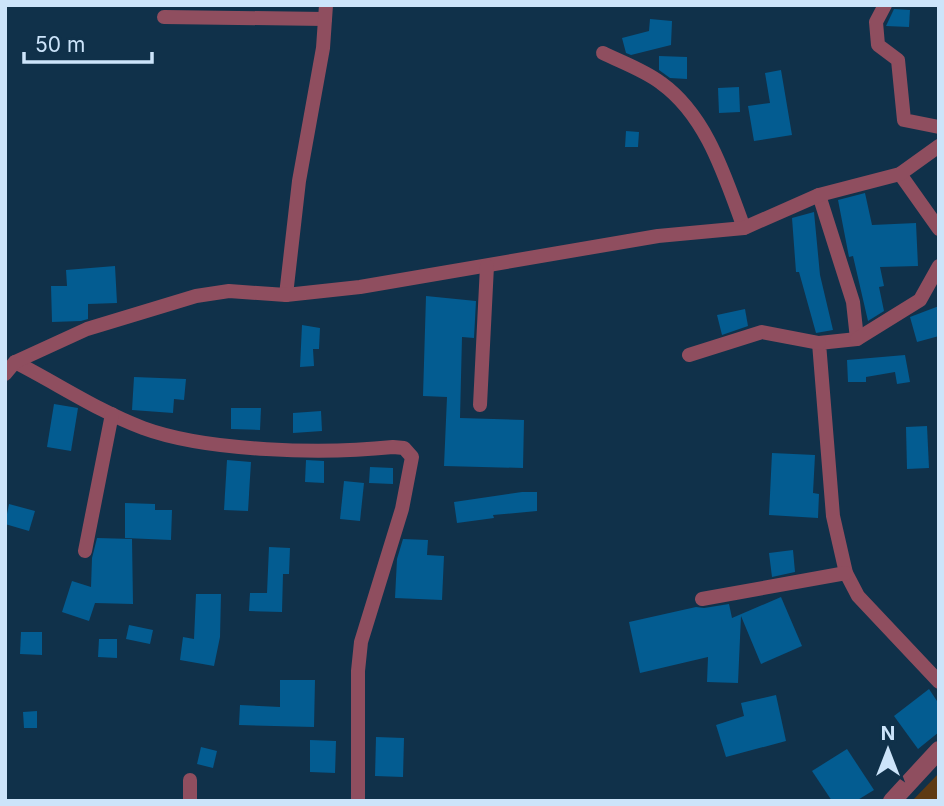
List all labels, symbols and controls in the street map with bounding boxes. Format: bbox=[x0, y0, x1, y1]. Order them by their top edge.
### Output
scale bar bbox=[24, 21, 152, 65]
text: 50 m bbox=[35, 32, 85, 57]
north arrow bbox=[853, 715, 923, 785]
text: N bbox=[881, 722, 895, 745]

